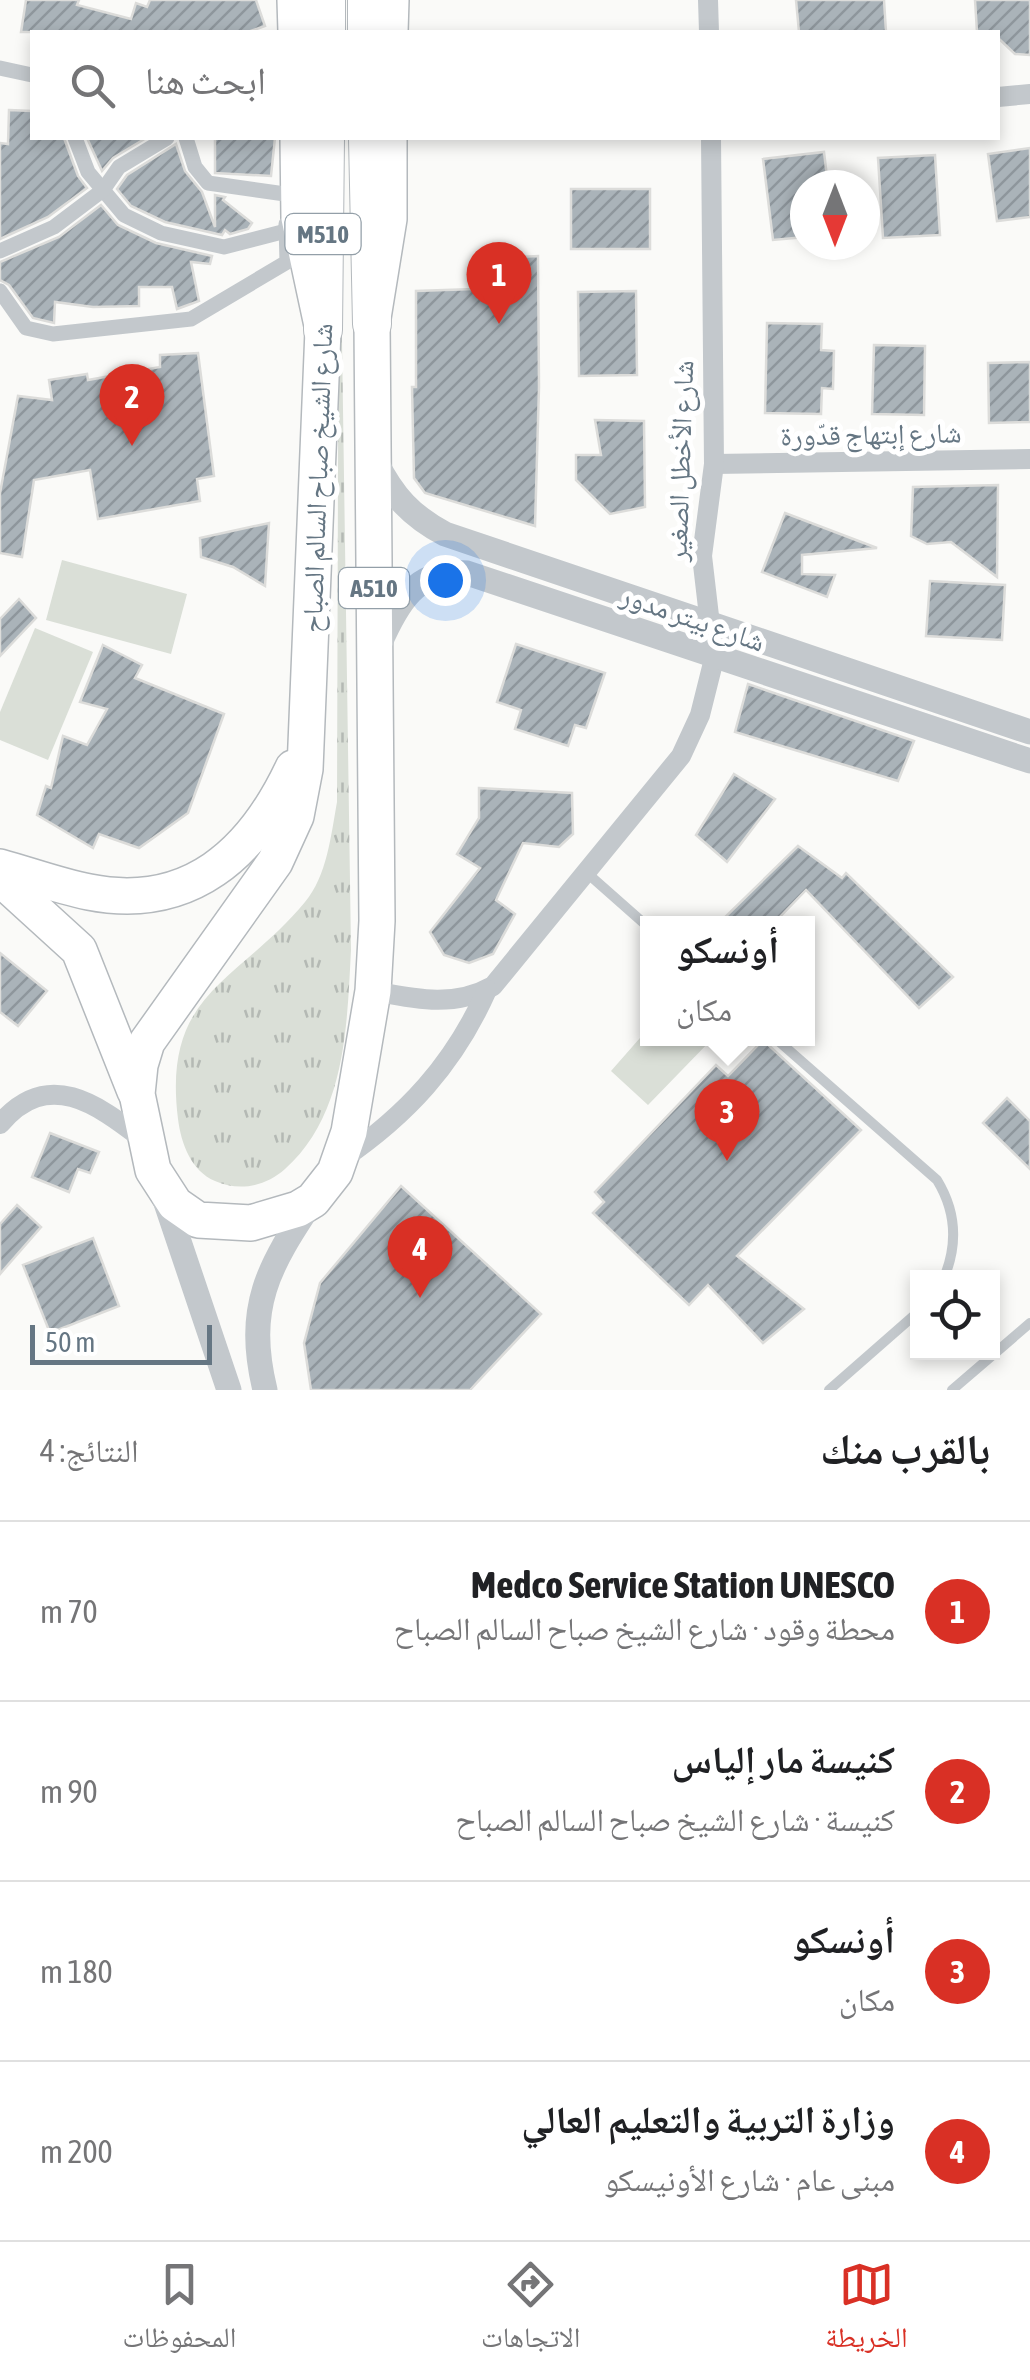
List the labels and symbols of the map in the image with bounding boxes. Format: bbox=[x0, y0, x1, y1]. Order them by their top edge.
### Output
north arrow bbox=[790, 170, 880, 260]
road number: M510 bbox=[286, 214, 360, 254]
pin: 1 bbox=[466, 242, 532, 324]
street label: شارع الشيخ صباح السالم الصباح bbox=[296, 323, 341, 634]
street label: شارع الأخطل الصغير bbox=[660, 360, 702, 563]
pin: 2 bbox=[100, 364, 164, 446]
street label: شارع إبتهاج قدّورة bbox=[780, 416, 962, 454]
your location bbox=[420, 555, 471, 606]
road number: A510 bbox=[339, 568, 409, 608]
street label: شارع بيتر مدور bbox=[615, 578, 769, 659]
pin: 3 bbox=[694, 1078, 760, 1161]
pin: 4 bbox=[388, 1216, 452, 1298]
scale bar bbox=[30, 1320, 212, 1364]

